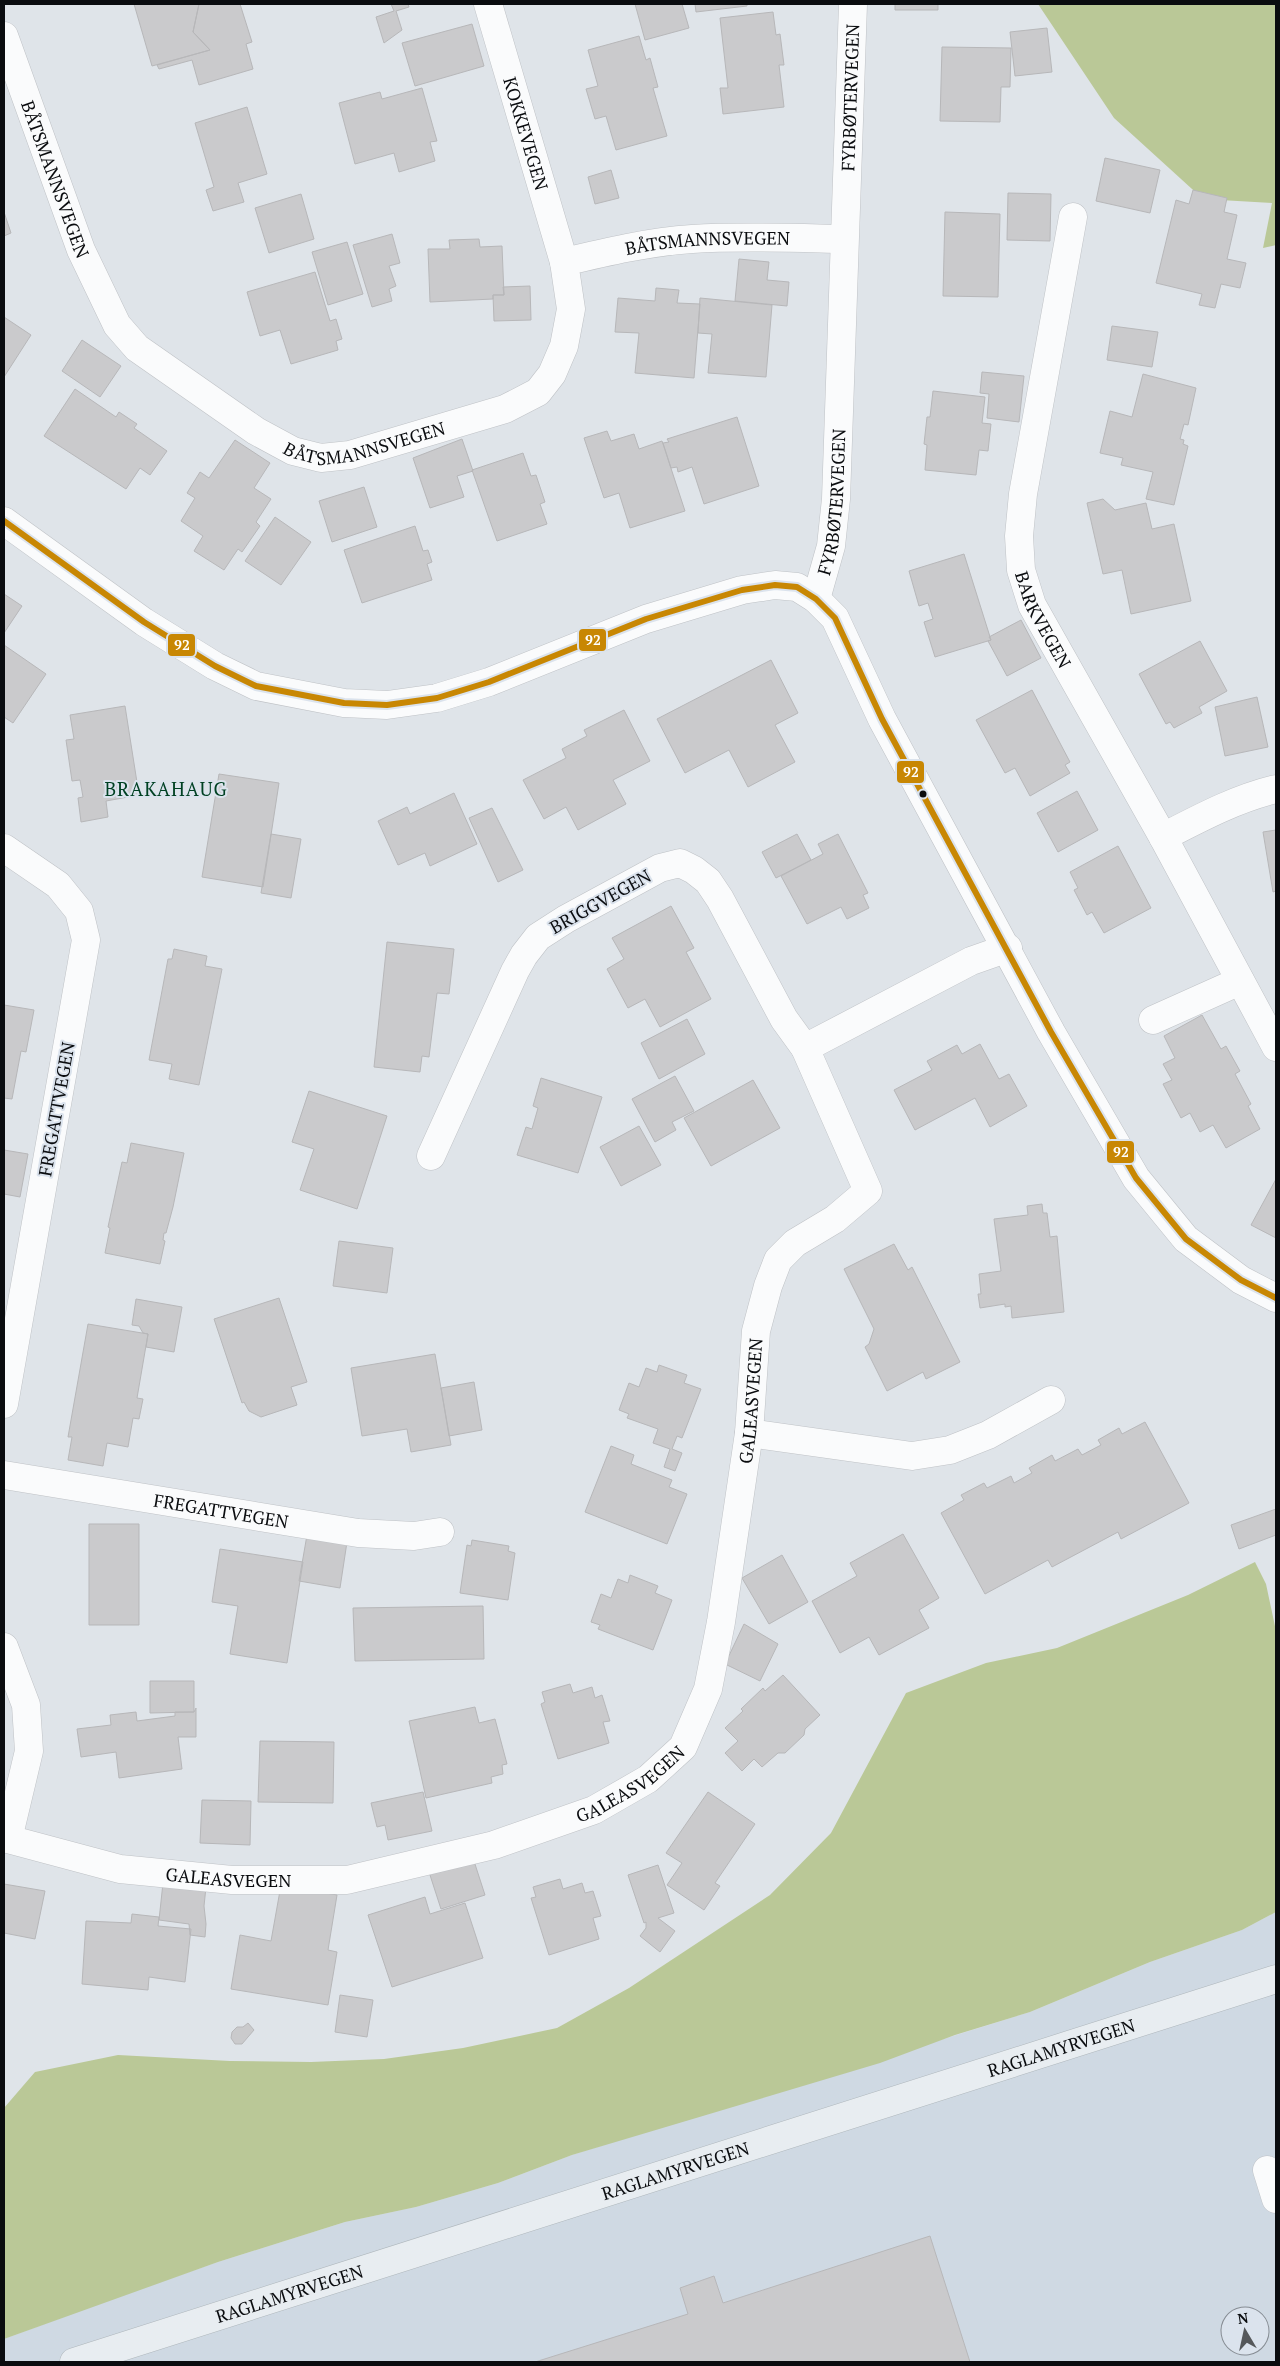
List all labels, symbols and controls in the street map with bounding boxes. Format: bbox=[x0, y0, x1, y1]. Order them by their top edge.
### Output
street label: FYRBØTERVEGEN bbox=[835, 23, 864, 172]
street label: KOKKEVEGEN bbox=[498, 74, 554, 193]
street label: BÅTSMANNSVEGEN bbox=[16, 97, 95, 262]
street label: BÅTSMANNSVEGEN bbox=[623, 225, 790, 260]
street label: BÅTSMANNSVEGEN bbox=[279, 415, 448, 470]
street label: FYRBØTERVEGEN bbox=[811, 428, 850, 578]
street label: BARKVEGEN bbox=[1010, 568, 1077, 672]
line badge: 92 bbox=[578, 628, 607, 652]
text: 92 bbox=[585, 630, 601, 649]
line badge: 92 bbox=[167, 633, 196, 657]
text: 92 bbox=[174, 635, 190, 654]
line badge: 92 bbox=[896, 760, 925, 784]
text: 92 bbox=[903, 762, 919, 781]
district label: BRAKAHAUG bbox=[104, 776, 228, 801]
unlabelled marker bbox=[918, 789, 928, 799]
street label: BRIGGVEGEN bbox=[545, 863, 655, 939]
street label: FREGATTVEGEN bbox=[32, 1040, 80, 1178]
line badge: 92 bbox=[1106, 1140, 1135, 1164]
text: 92 bbox=[1113, 1142, 1129, 1161]
street label: GALEASVEGEN bbox=[733, 1337, 767, 1465]
street label: FREGATTVEGEN bbox=[152, 1488, 290, 1533]
street label: GALEASVEGEN bbox=[572, 1740, 689, 1827]
street label: GALEASVEGEN bbox=[165, 1862, 291, 1892]
street label: RAGLAMYRVEGEN bbox=[984, 2013, 1138, 2082]
street label: RAGLAMYRVEGEN bbox=[598, 2136, 752, 2205]
street label: RAGLAMYRVEGEN bbox=[213, 2259, 366, 2328]
north arrow bbox=[1220, 2306, 1270, 2356]
text: N bbox=[1236, 2307, 1250, 2328]

